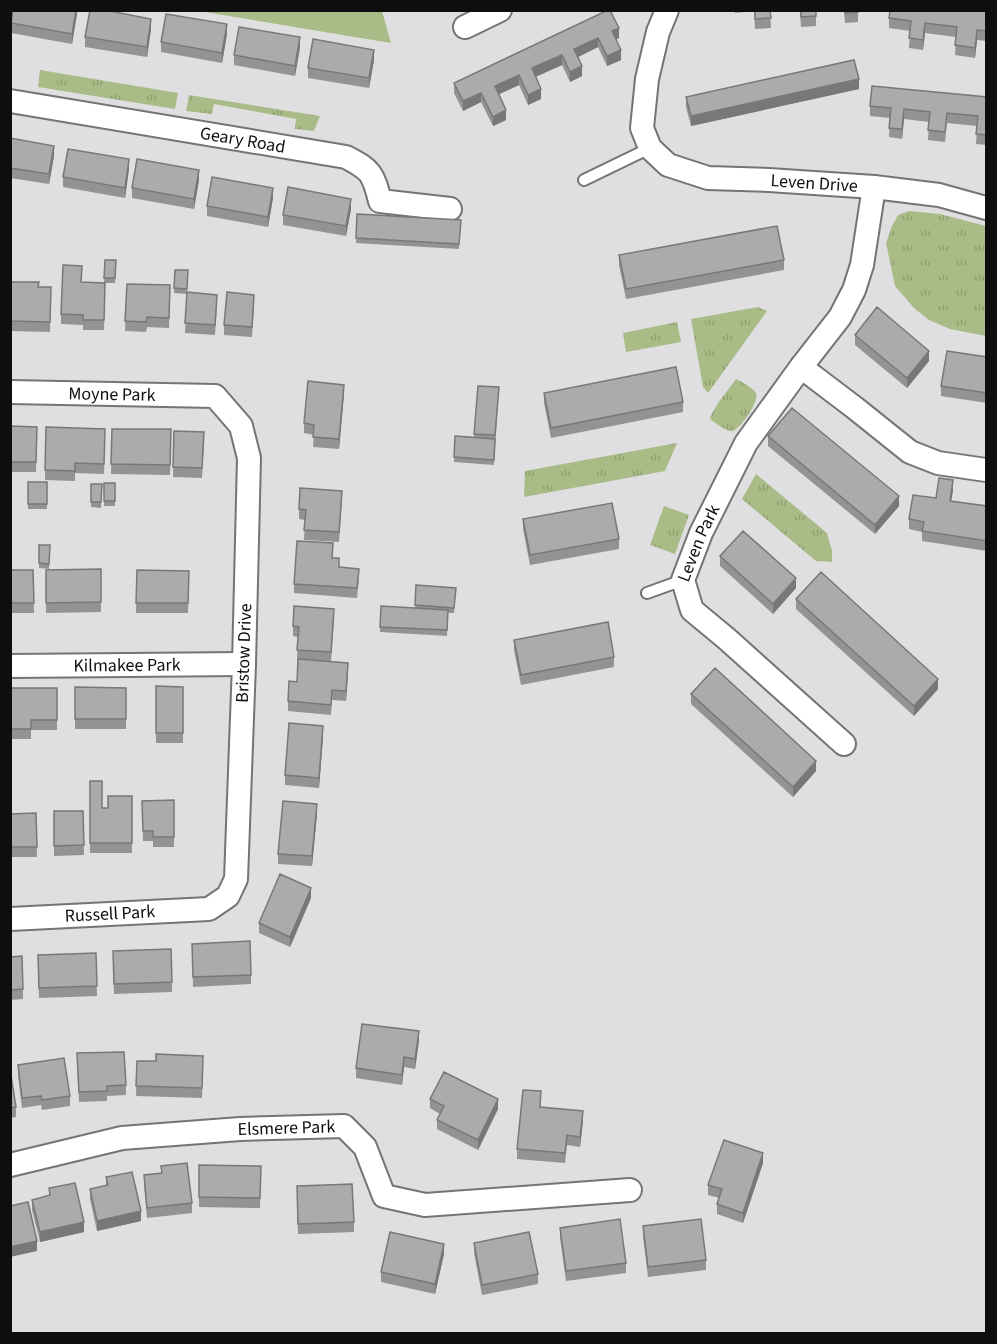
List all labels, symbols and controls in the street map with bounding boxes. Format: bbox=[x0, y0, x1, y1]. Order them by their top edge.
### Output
street label: Geary Road bbox=[198, 120, 287, 159]
street label: Leven Drive bbox=[770, 168, 859, 198]
street label: Moyne Park bbox=[68, 381, 156, 407]
street label: Leven Park bbox=[671, 500, 726, 585]
street label: Bristow Drive bbox=[230, 603, 258, 703]
street label: Kilmakee Park bbox=[73, 652, 181, 678]
street label: Russell Park bbox=[64, 899, 156, 929]
street label: Elsmere Park bbox=[237, 1114, 336, 1142]

